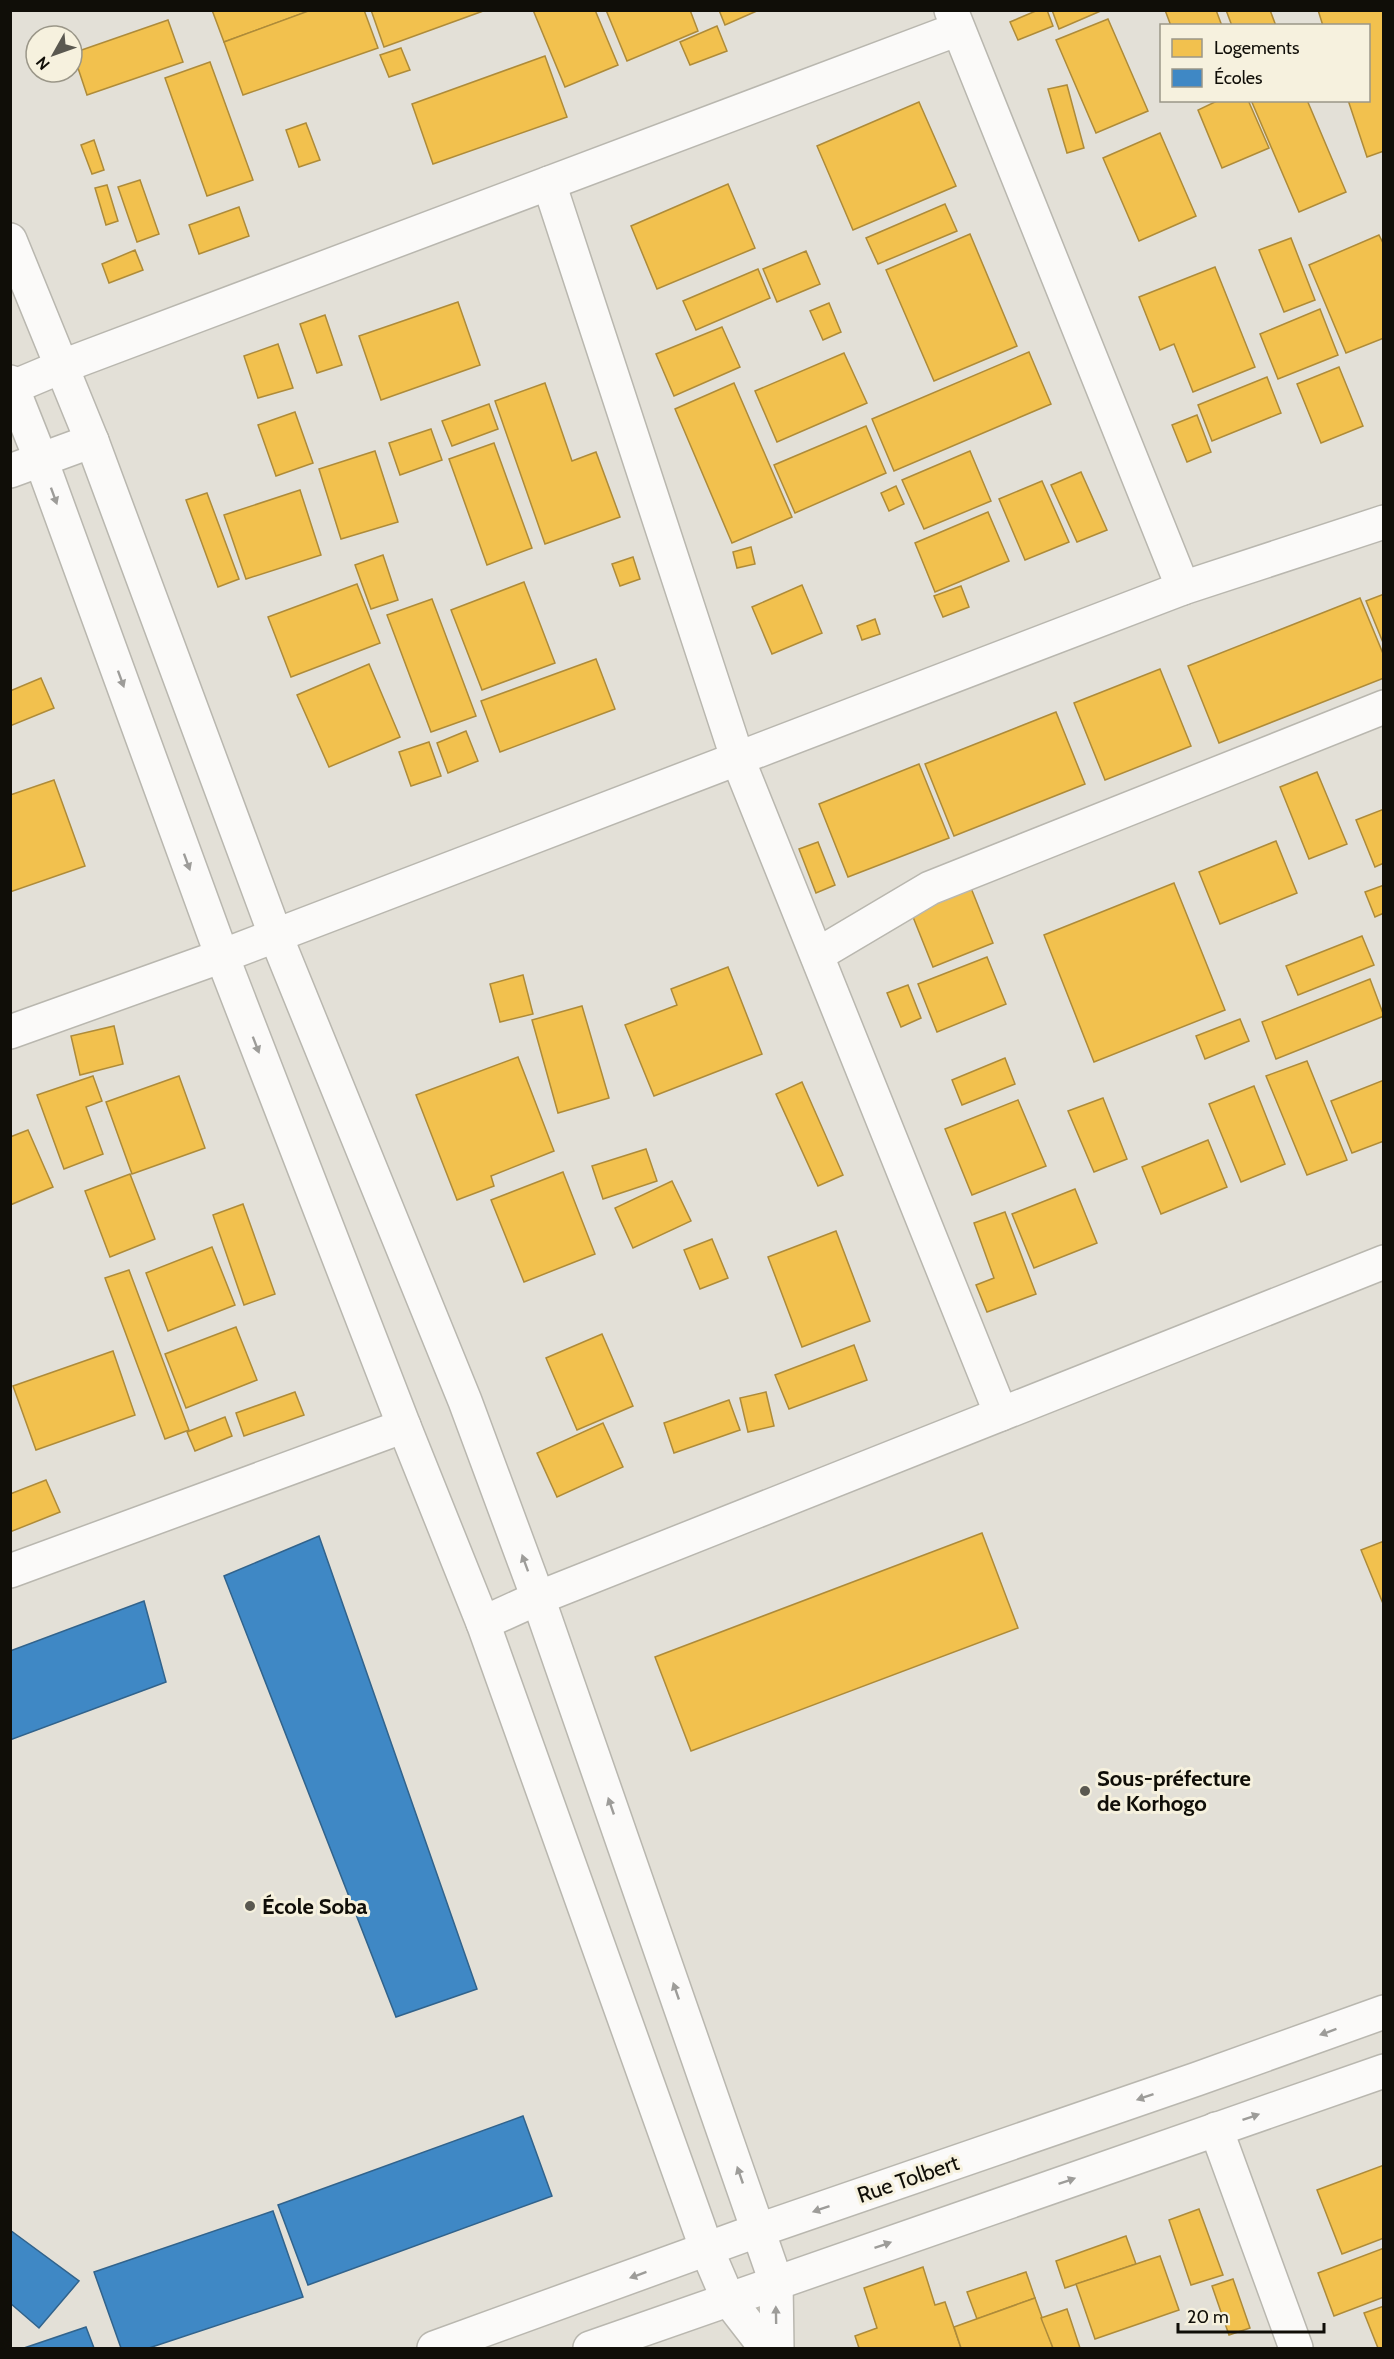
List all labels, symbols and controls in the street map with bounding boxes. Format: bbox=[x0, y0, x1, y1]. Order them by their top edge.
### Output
north arrow bbox=[24, 24, 84, 84]
legend bbox=[1160, 24, 1370, 102]
text: Logements bbox=[1214, 37, 1299, 59]
text: N bbox=[32, 53, 54, 74]
text: Écoles bbox=[1214, 67, 1262, 89]
one-way arrow bbox=[49, 487, 59, 505]
one-way arrow bbox=[116, 670, 126, 688]
one-way arrow bbox=[183, 853, 193, 871]
one-way arrow bbox=[251, 1036, 261, 1054]
one-way arrow bbox=[520, 1554, 530, 1572]
place label: Sous-préfecture de Korhogo bbox=[1097, 1765, 1251, 1817]
marker: Sous-préfecture de Korhogo bbox=[1078, 1784, 1092, 1798]
one-way arrow bbox=[606, 1797, 616, 1815]
place label: École Soba bbox=[262, 1893, 368, 1920]
marker: École Soba bbox=[243, 1899, 257, 1913]
one-way arrow bbox=[670, 1981, 680, 1999]
one-way arrow bbox=[1319, 2027, 1337, 2037]
one-way arrow bbox=[1136, 2093, 1154, 2103]
one-way arrow bbox=[1242, 2112, 1260, 2122]
street label: Rue Tolbert bbox=[854, 2149, 963, 2209]
one-way arrow bbox=[735, 2166, 745, 2184]
one-way arrow bbox=[1058, 2176, 1076, 2186]
one-way arrow bbox=[812, 2204, 830, 2214]
one-way arrow bbox=[874, 2240, 892, 2250]
one-way arrow bbox=[629, 2271, 647, 2281]
scale bar bbox=[1178, 2296, 1324, 2334]
one-way arrow bbox=[772, 2306, 781, 2325]
text: 20 m bbox=[1187, 2306, 1229, 2328]

